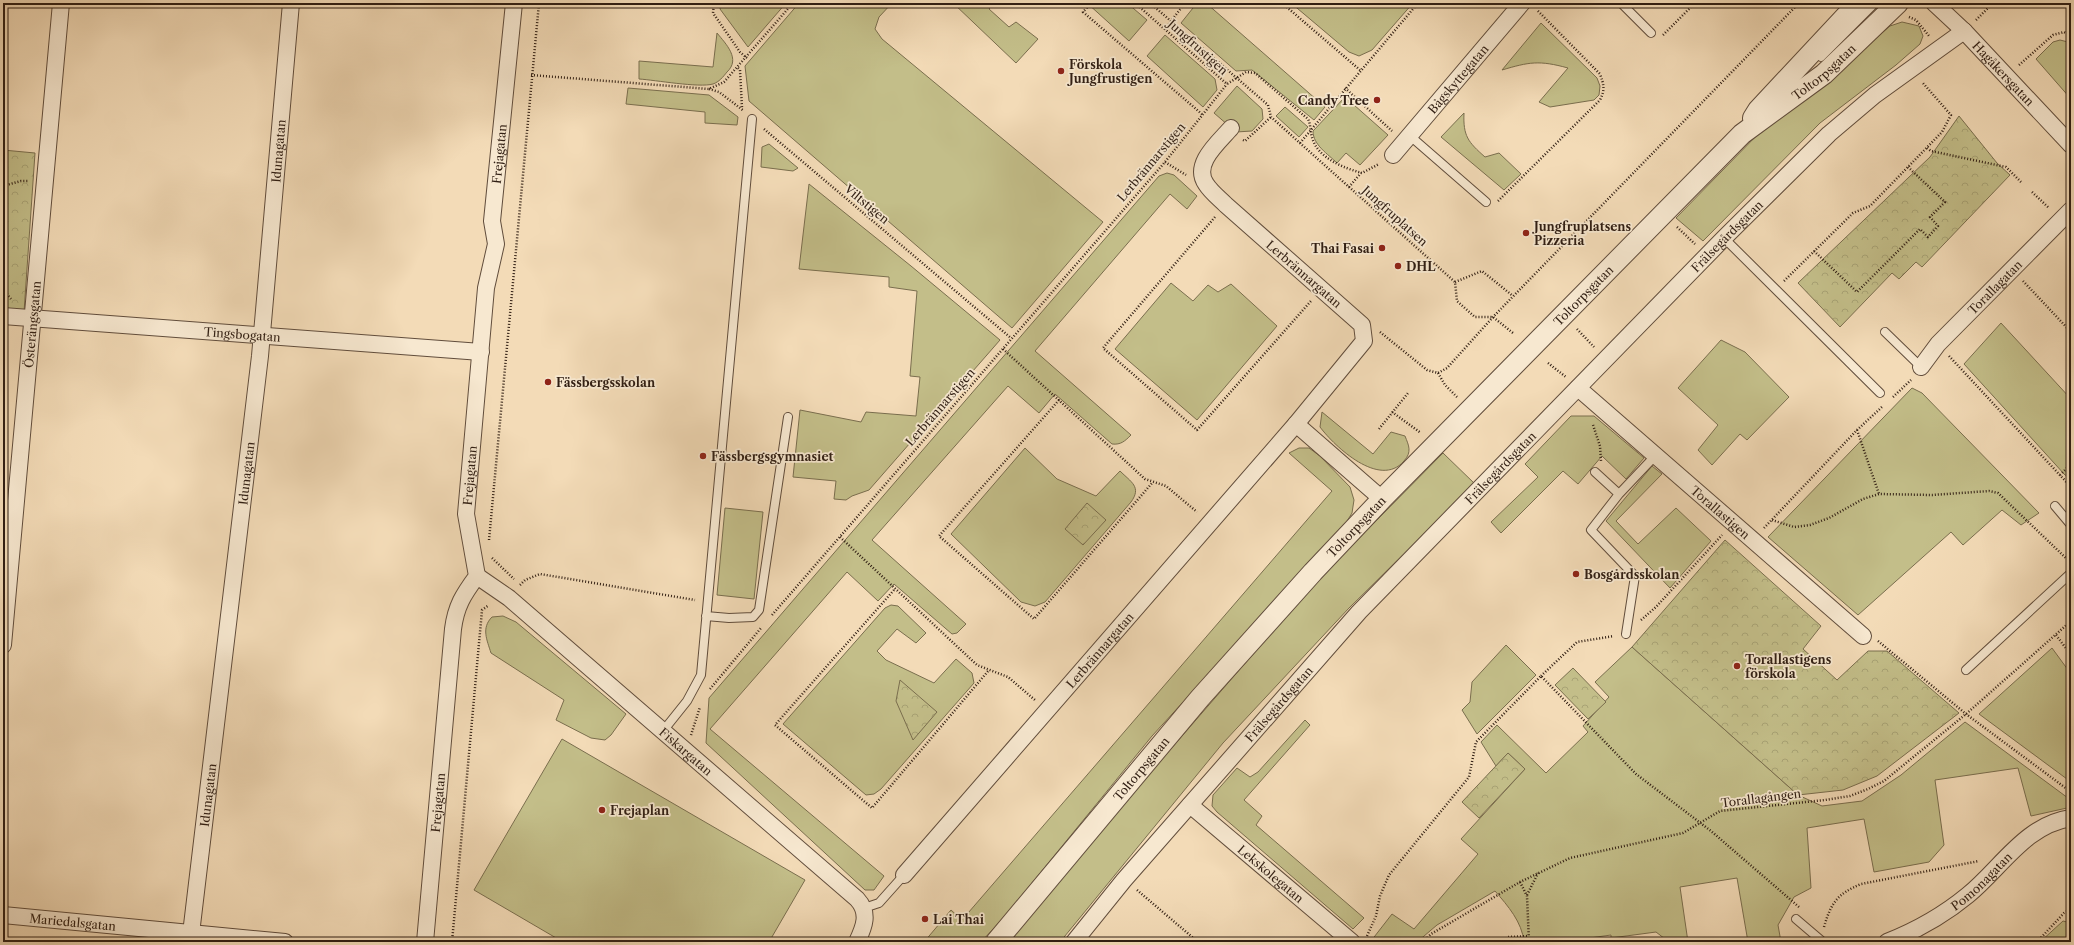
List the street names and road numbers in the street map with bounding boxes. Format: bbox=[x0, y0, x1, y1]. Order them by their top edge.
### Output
street label: Jungfrustigen bbox=[1163, 15, 1231, 78]
street label: Hagåkersgatan bbox=[1970, 38, 2038, 109]
street label: Toltorpsgatan bbox=[1789, 40, 1859, 103]
street label: Bågskyttegatan bbox=[1424, 41, 1491, 116]
street label: Idunagatan bbox=[268, 118, 288, 183]
street label: Lerbrännarstigen bbox=[1114, 119, 1189, 204]
street label: Frejagatan bbox=[488, 123, 509, 184]
street label: Viltstigen bbox=[841, 180, 893, 227]
street label: Jungfruplatsen bbox=[1358, 181, 1431, 250]
street label: Frälsegårdsgatan bbox=[1688, 196, 1766, 275]
street label: Lerbrännargatan bbox=[1263, 237, 1345, 311]
street label: Torallagatan bbox=[1964, 256, 2025, 317]
street label: Toltorpsgatan bbox=[1550, 262, 1616, 329]
street label: Österängsgatan bbox=[20, 280, 43, 368]
street label: Tingsbogatan bbox=[203, 324, 282, 344]
street label: Lerbrännarstigen bbox=[902, 365, 978, 449]
street label: Frälsegårdsgatan bbox=[1461, 428, 1539, 507]
street label: Idunagatan bbox=[235, 440, 257, 506]
street label: Frejagatan bbox=[459, 444, 480, 506]
street label: Torallastigen bbox=[1688, 482, 1754, 542]
street label: Toltorpsgatan bbox=[1324, 492, 1389, 560]
street label: Lerbrännargatan bbox=[1063, 609, 1137, 691]
street label: Frälsegårdsgatan bbox=[1241, 663, 1316, 745]
street label: Fiskargatan bbox=[656, 724, 716, 779]
street label: Toltorpsgatan bbox=[1110, 733, 1172, 804]
street label: Idunagatan bbox=[196, 762, 219, 828]
street label: Frejagatan bbox=[427, 772, 448, 833]
street label: Torallagången bbox=[1720, 786, 1802, 810]
street label: Lekskolegatan bbox=[1235, 841, 1307, 906]
street label: Pomonagatan bbox=[1948, 849, 2015, 913]
street label: Mariedalsgatan bbox=[29, 910, 117, 933]

